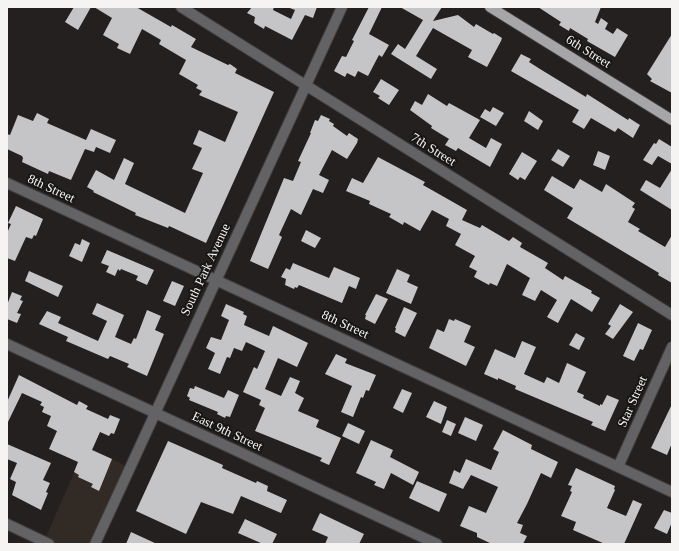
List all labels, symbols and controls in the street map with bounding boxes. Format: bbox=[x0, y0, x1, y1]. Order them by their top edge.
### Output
street label: 6th Street bbox=[563, 32, 613, 72]
street label: 7th Street bbox=[408, 130, 458, 170]
street label: 8th Street bbox=[25, 171, 77, 207]
street label: South Park Avenue bbox=[178, 221, 234, 319]
street label: 8th Street bbox=[319, 307, 371, 343]
street label: Star Street bbox=[615, 374, 651, 430]
street label: East 9th Street bbox=[189, 409, 265, 455]

